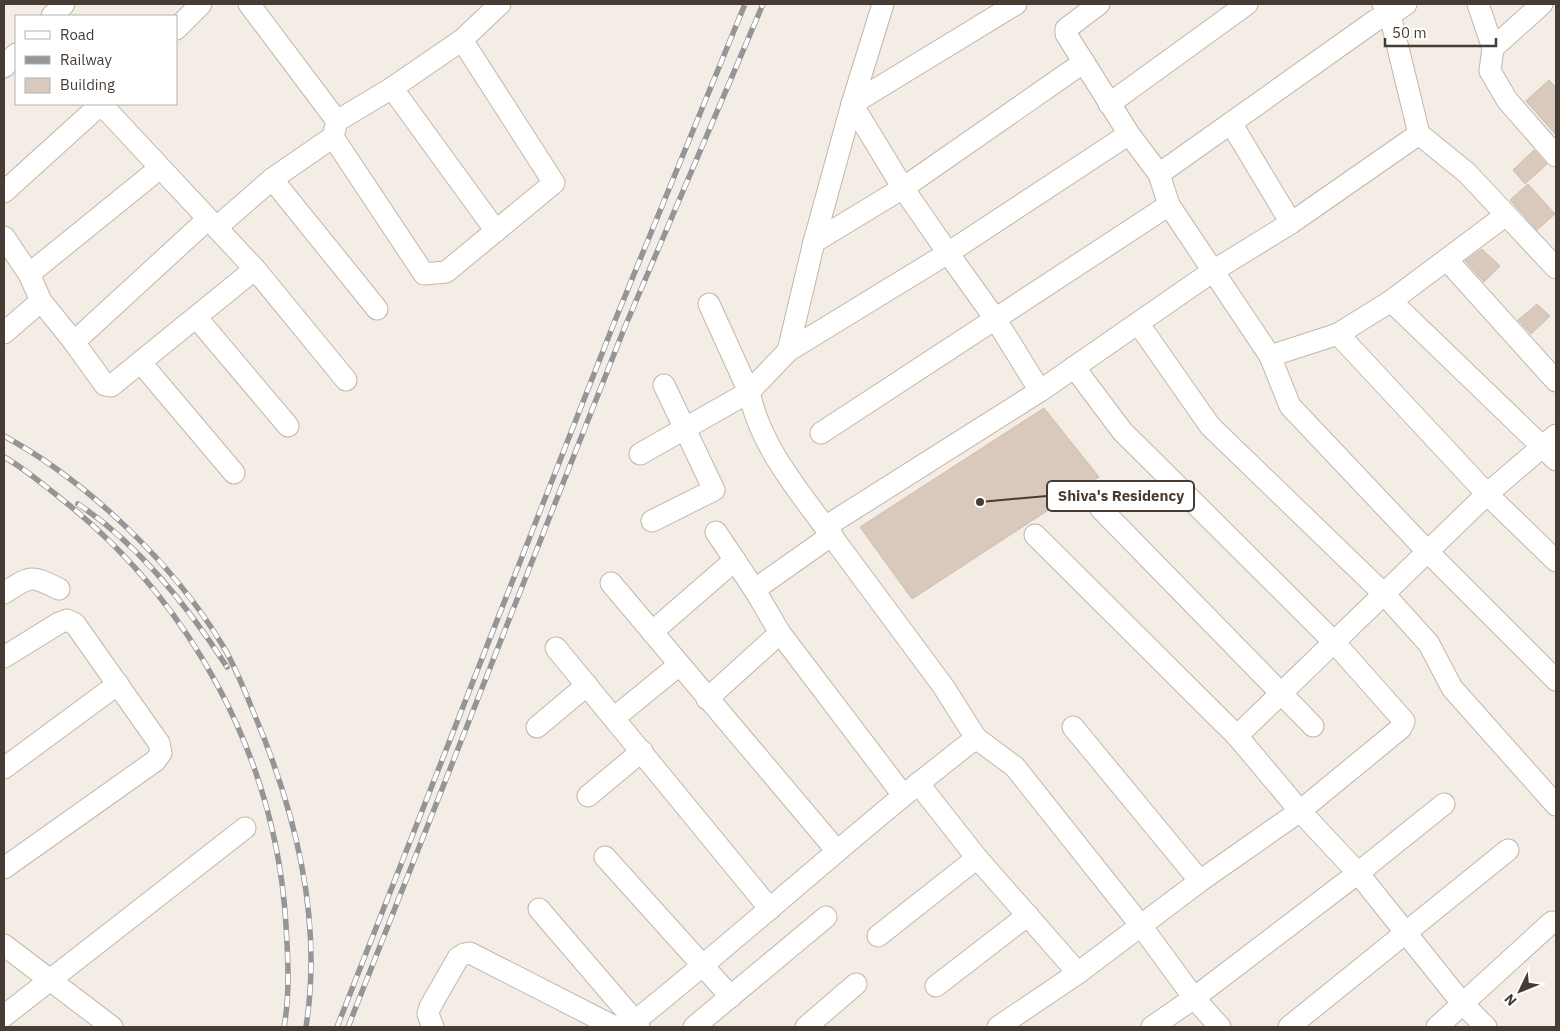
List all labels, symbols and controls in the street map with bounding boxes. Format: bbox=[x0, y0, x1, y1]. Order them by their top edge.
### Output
legend bbox=[15, 15, 178, 105]
scale bar bbox=[1385, 15, 1496, 47]
text: 50 m bbox=[1392, 23, 1427, 42]
text: Road bbox=[60, 25, 95, 44]
text: Railway bbox=[60, 50, 113, 69]
text: Building bbox=[60, 75, 115, 94]
callout: Shiva's Residency bbox=[1047, 481, 1194, 511]
text: Shiva's Residency bbox=[1058, 486, 1184, 505]
north arrow bbox=[1495, 966, 1545, 1016]
text: N bbox=[1500, 990, 1521, 1010]

